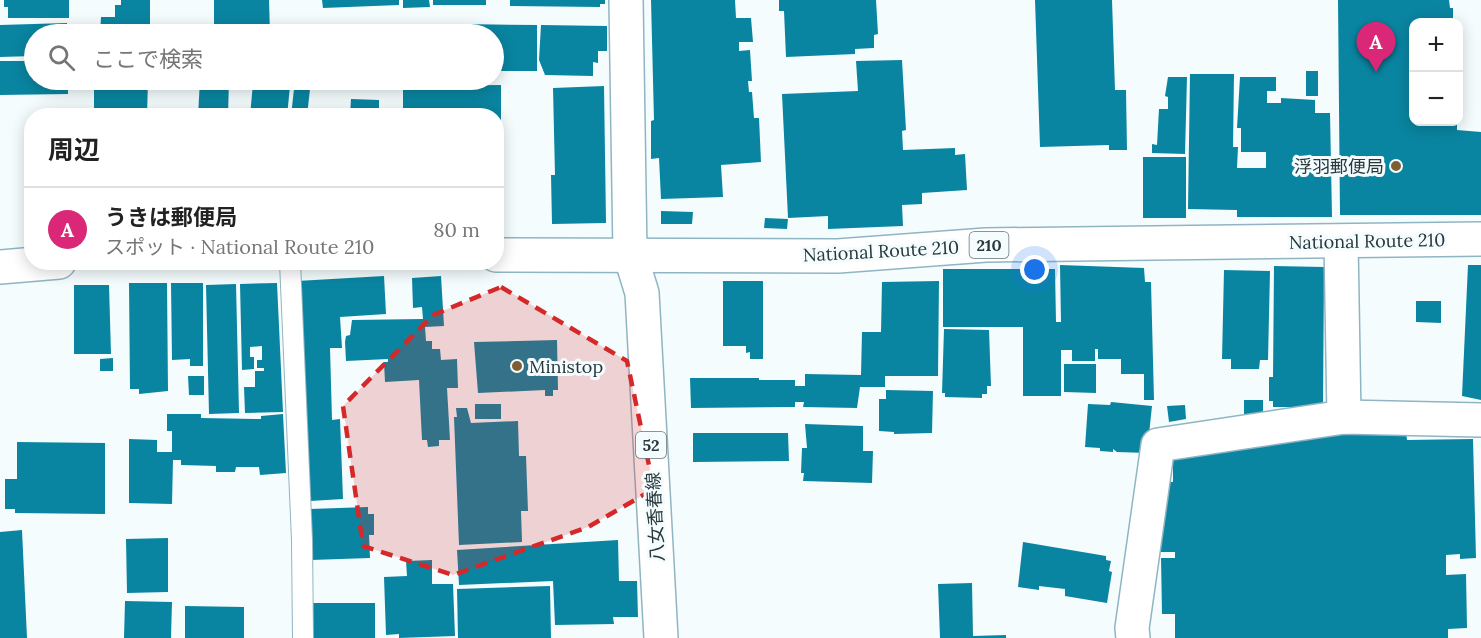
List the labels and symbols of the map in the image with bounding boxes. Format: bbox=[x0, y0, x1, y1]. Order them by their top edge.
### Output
pin: A bbox=[1356, 22, 1396, 72]
place label: 浮羽郵便局 bbox=[1294, 155, 1384, 178]
marker: 浮羽郵便局 bbox=[1389, 159, 1403, 173]
street label: National Route 210 bbox=[1289, 228, 1445, 254]
road number: 210 bbox=[970, 232, 1008, 258]
street label: National Route 210 bbox=[802, 235, 960, 267]
your location bbox=[1020, 255, 1049, 284]
place label: Ministop bbox=[529, 355, 603, 378]
marker: Ministop bbox=[510, 359, 524, 373]
road number: 52 bbox=[636, 432, 666, 458]
street label: 八女香春線 bbox=[641, 471, 669, 563]

